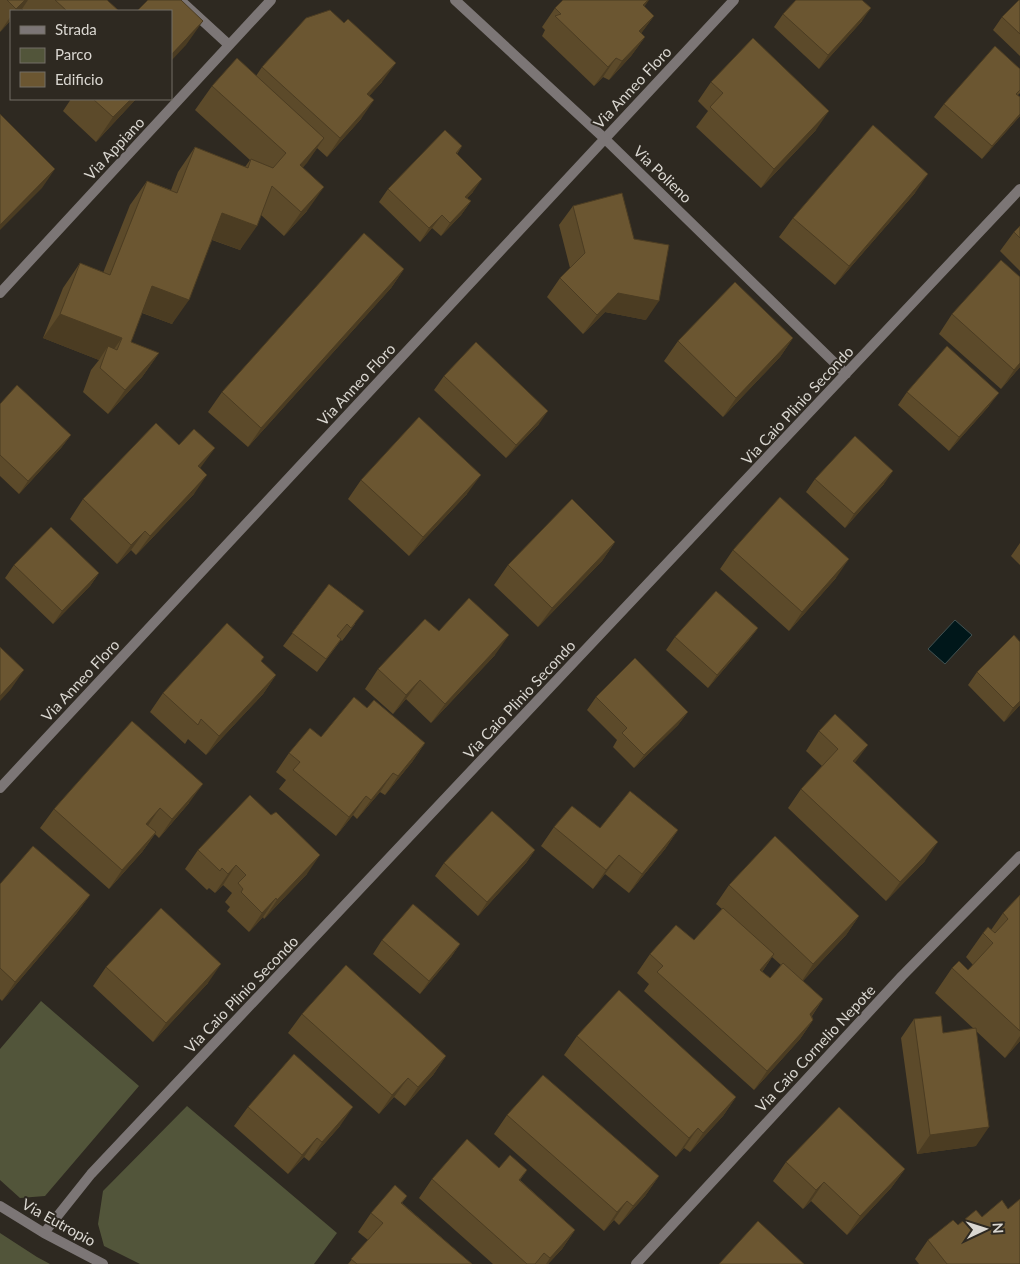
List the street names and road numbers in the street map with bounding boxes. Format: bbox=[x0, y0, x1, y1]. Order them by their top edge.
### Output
street label: Via Anneo Floro bbox=[589, 42, 675, 132]
street label: Via Appiano bbox=[80, 113, 148, 183]
street label: Via Polieno bbox=[630, 142, 696, 206]
street label: Via Anneo Floro bbox=[313, 339, 399, 429]
street label: Via Caio Plinio Secondo bbox=[737, 342, 857, 468]
street label: Via Anneo Floro bbox=[37, 635, 123, 725]
street label: Via Caio Plinio Secondo bbox=[459, 636, 579, 762]
street label: Via Caio Plinio Secondo bbox=[180, 932, 302, 1056]
street label: Via Caio Cornelio Nepote bbox=[751, 981, 879, 1115]
street label: Via Eutropio bbox=[19, 1194, 99, 1250]

